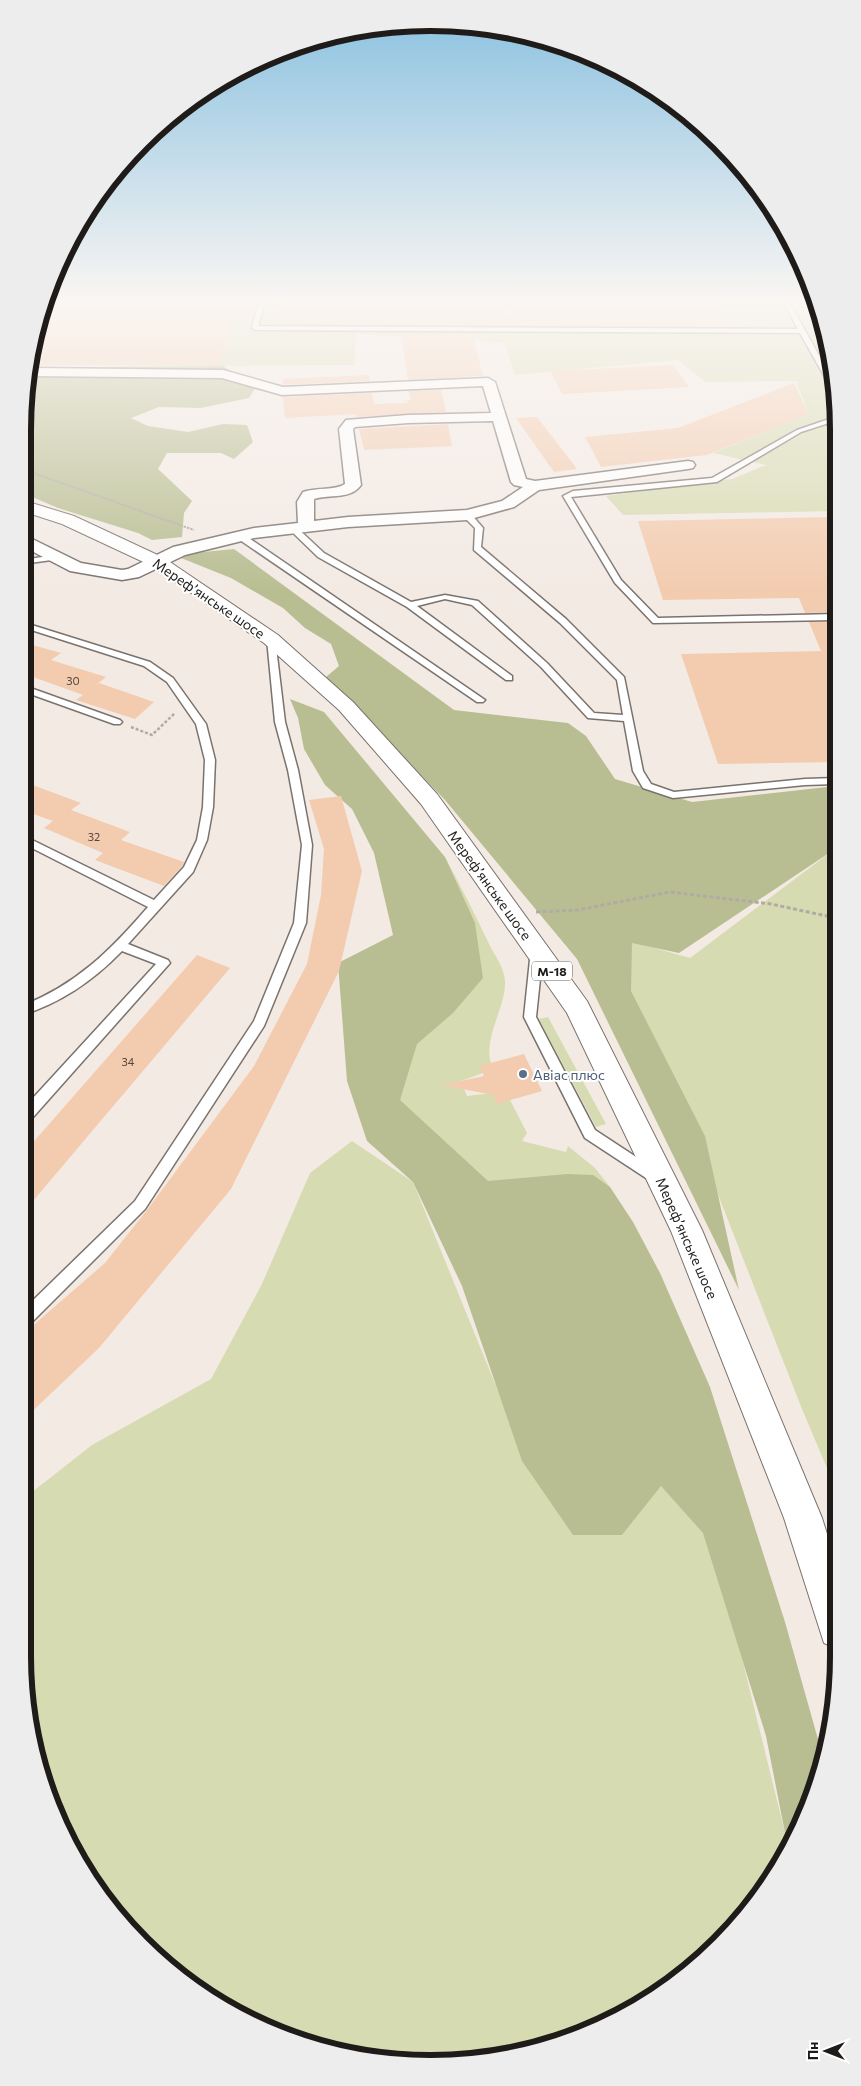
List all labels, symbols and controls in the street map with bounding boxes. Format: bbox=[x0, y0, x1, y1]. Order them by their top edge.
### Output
street label: Мереф’янське шосе bbox=[150, 554, 268, 642]
house number: 30 bbox=[66, 674, 80, 687]
street label: Мереф’янське шосе bbox=[445, 827, 535, 943]
house number: 32 bbox=[88, 830, 100, 843]
road number: М-18 bbox=[532, 961, 572, 980]
house number: 34 bbox=[122, 1055, 135, 1068]
place label: Авіас плюс bbox=[533, 1066, 605, 1083]
marker: Авіас плюс bbox=[517, 1068, 529, 1080]
street label: Мереф’янське шосе bbox=[653, 1175, 721, 1301]
north arrow bbox=[801, 2026, 851, 2076]
text: Пн bbox=[804, 2042, 821, 2060]

